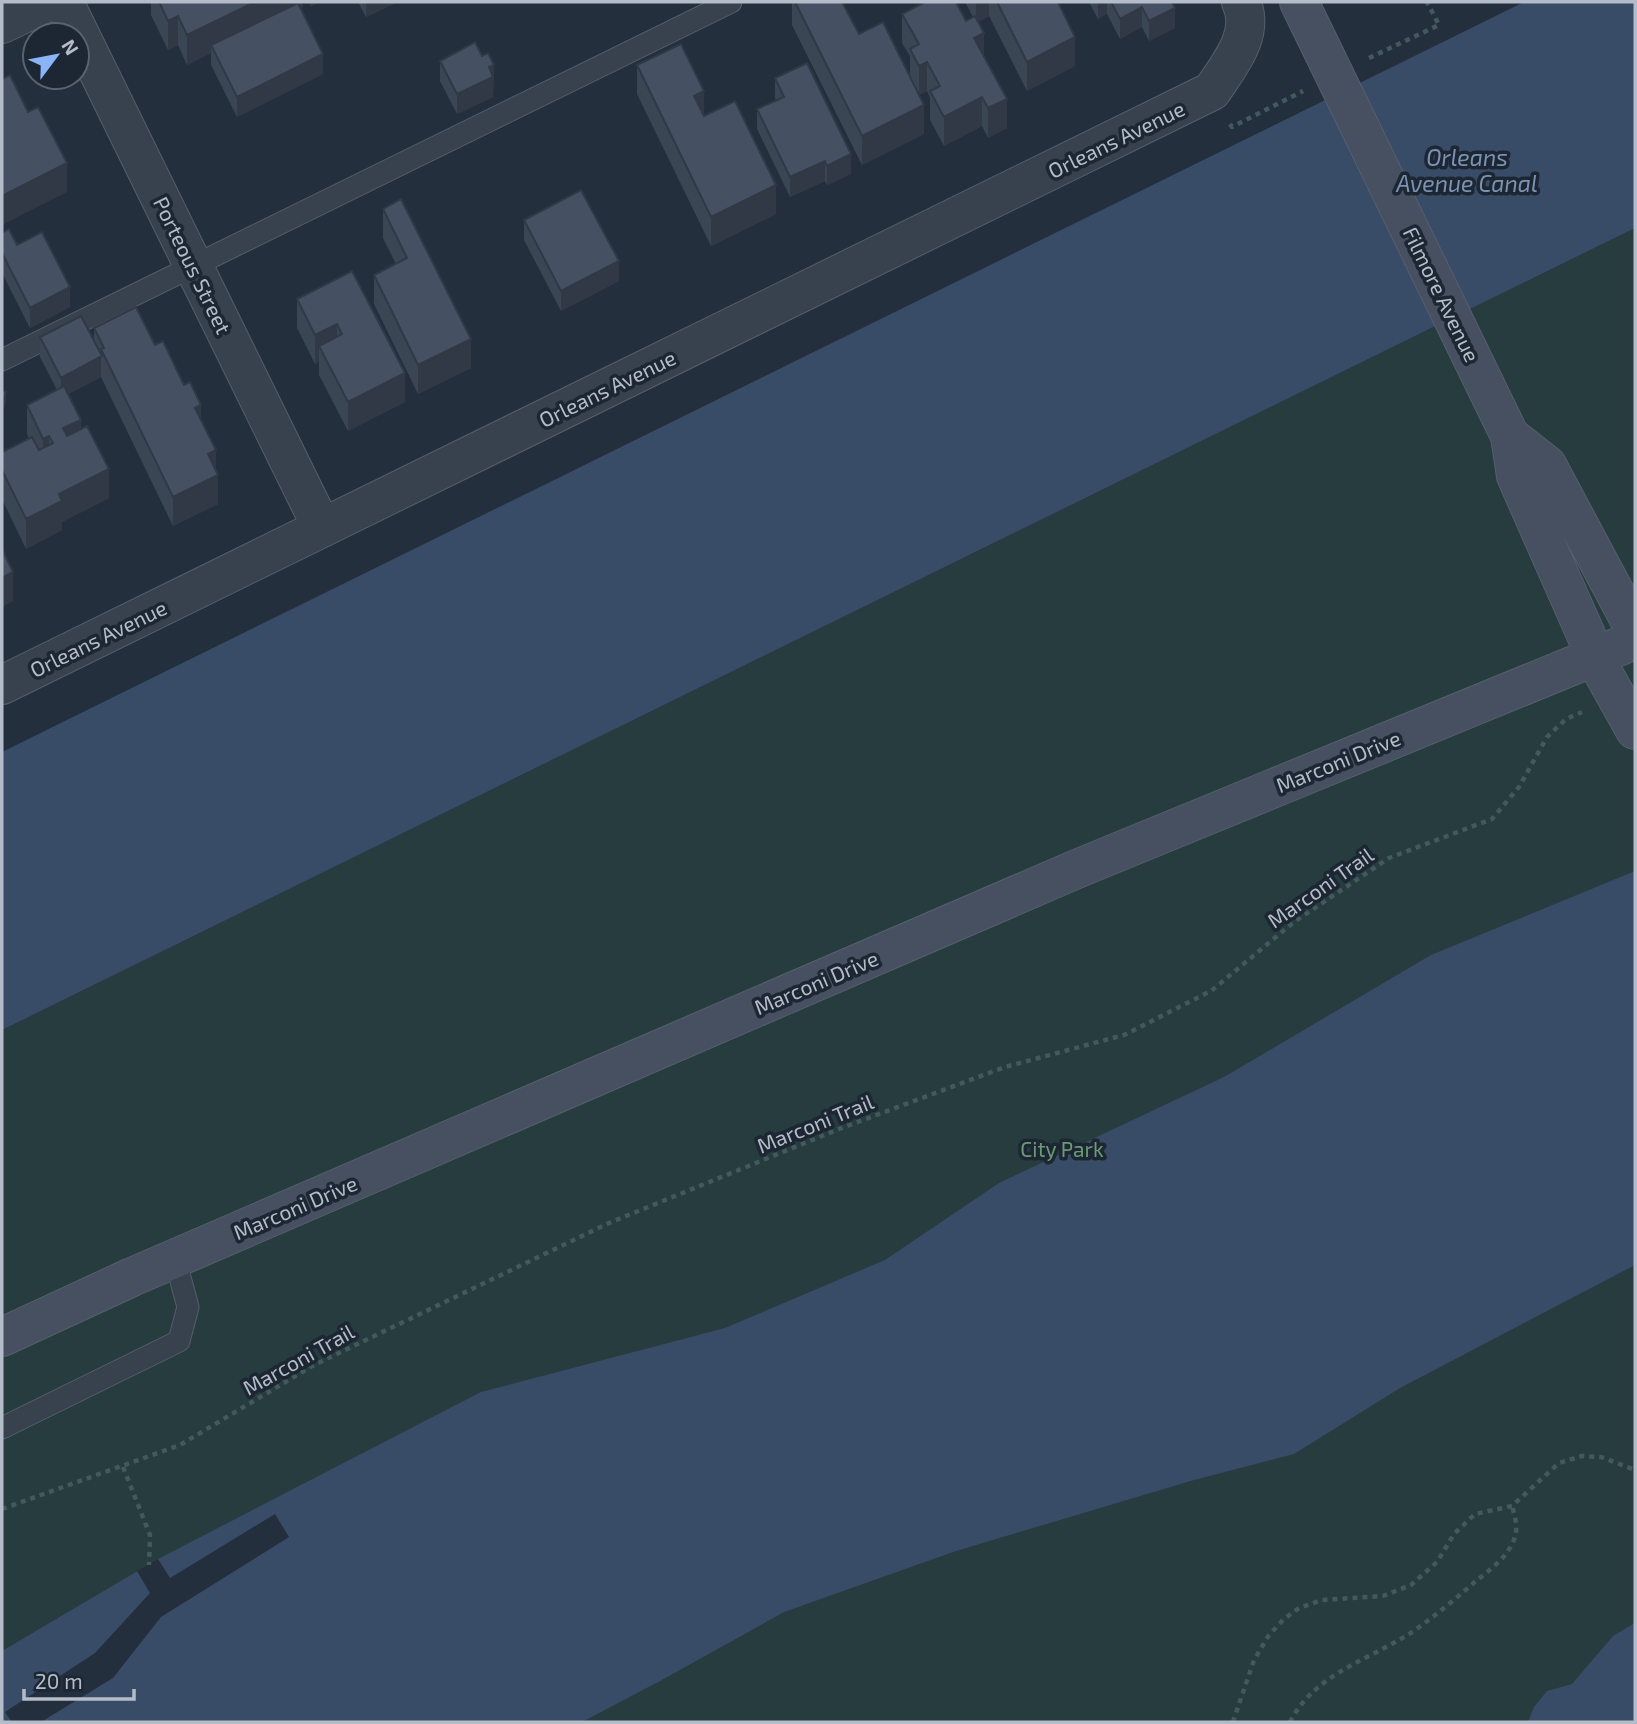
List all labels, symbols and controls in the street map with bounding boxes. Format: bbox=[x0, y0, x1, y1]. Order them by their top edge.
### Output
north arrow bbox=[21, 21, 91, 91]
text: N bbox=[57, 35, 84, 59]
street label: Orleans Avenue bbox=[1044, 95, 1188, 183]
water label: Orleans Avenue Canal bbox=[1395, 143, 1538, 197]
street label: Porteous Street bbox=[149, 192, 237, 338]
street label: Filmore Avenue bbox=[1399, 222, 1485, 366]
street label: Orleans Avenue bbox=[535, 344, 679, 432]
street label: Orleans Avenue bbox=[26, 594, 170, 682]
street label: Marconi Drive bbox=[1272, 725, 1404, 797]
street label: Marconi Trail bbox=[1262, 841, 1378, 933]
street label: Marconi Drive bbox=[750, 945, 882, 1019]
street label: Marconi Trail bbox=[753, 1088, 878, 1158]
park label: City Park bbox=[1020, 1136, 1104, 1161]
street label: Marconi Drive bbox=[229, 1170, 361, 1244]
street label: Marconi Trail bbox=[238, 1318, 359, 1400]
scale bar bbox=[24, 1658, 135, 1702]
text: 20 m bbox=[35, 1668, 83, 1693]

